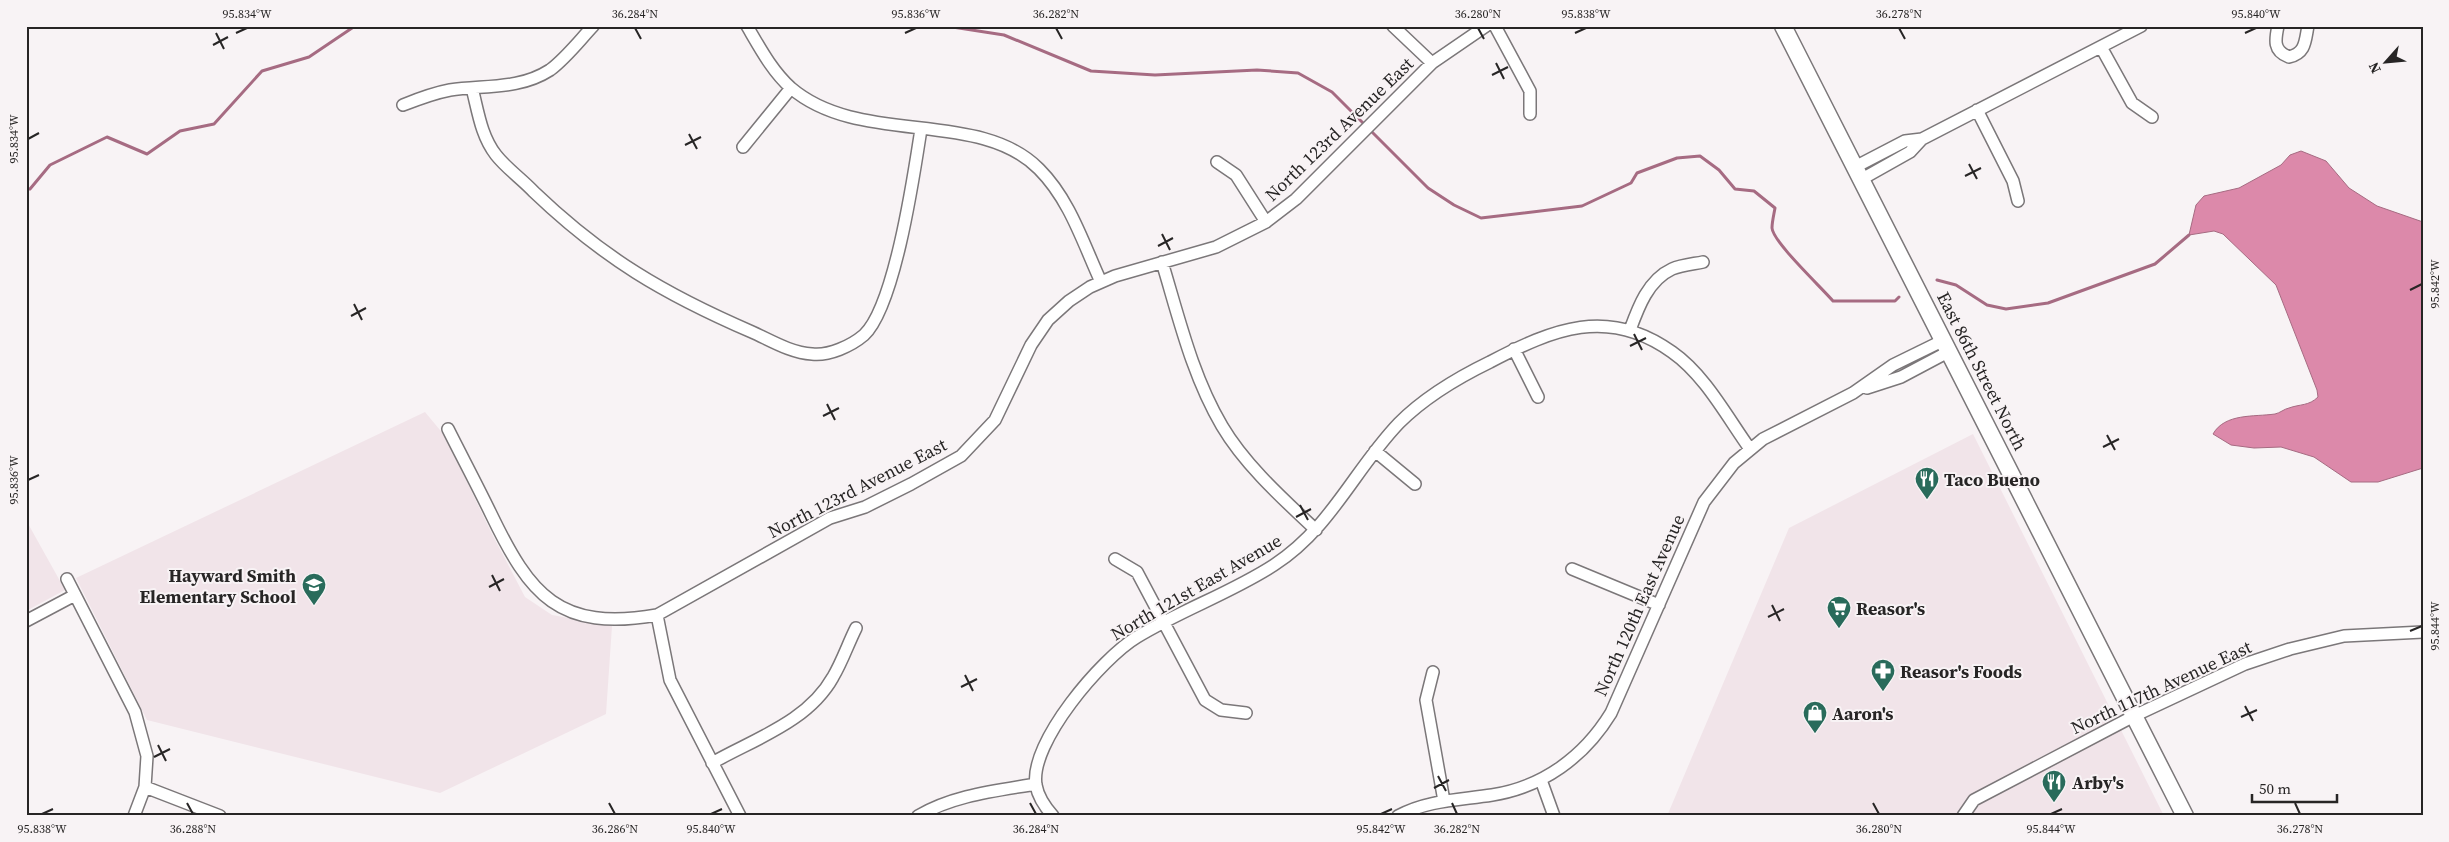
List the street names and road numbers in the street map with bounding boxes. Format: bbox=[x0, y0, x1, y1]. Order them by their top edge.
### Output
street label: North 123rd Avenue East bbox=[1259, 51, 1419, 207]
street label: East 86th Street North bbox=[1931, 287, 2033, 455]
street label: North 123rd Avenue East bbox=[763, 432, 951, 544]
street label: North 120th East Avenue bbox=[1588, 510, 1690, 700]
street label: North 121st East Avenue bbox=[1106, 528, 1286, 646]
street label: North 117th Avenue East bbox=[2067, 634, 2255, 740]

